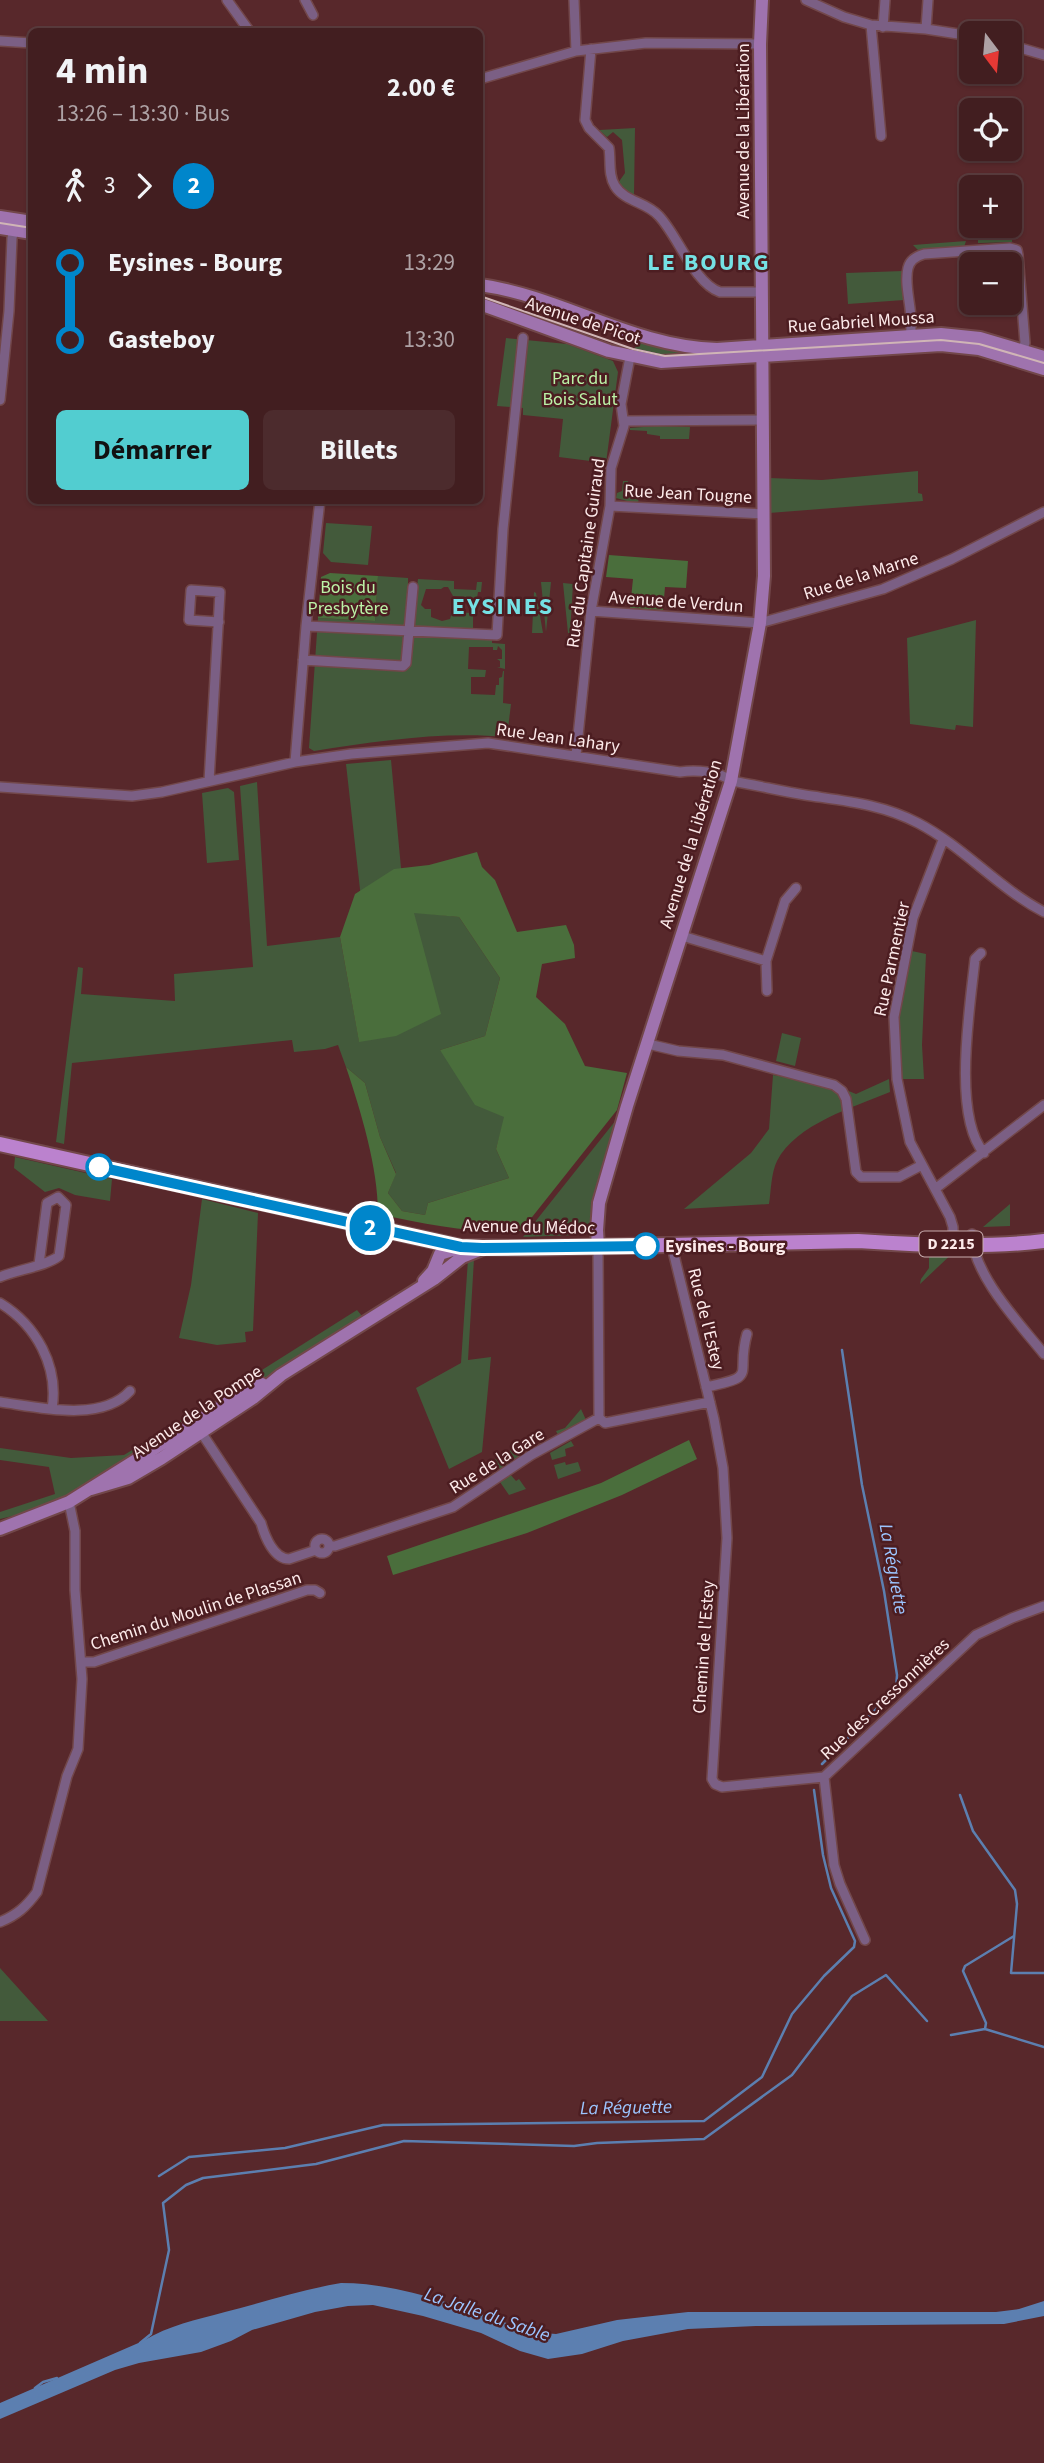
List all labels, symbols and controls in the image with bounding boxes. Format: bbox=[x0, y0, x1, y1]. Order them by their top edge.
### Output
north arrow bbox=[959, 21, 1022, 84]
map controls bbox=[959, 21, 1022, 315]
street label: Avenue de la Libération bbox=[731, 43, 756, 219]
text: 4 min bbox=[56, 44, 148, 98]
text: 2.00 € bbox=[387, 69, 455, 106]
text: 13:26 – 13:30 · Bus bbox=[56, 97, 230, 130]
button: locate bbox=[959, 98, 1022, 161]
icon: walk bbox=[56, 167, 94, 205]
icon: forward bbox=[125, 167, 163, 205]
text: 2 bbox=[187, 168, 200, 203]
text: 3 bbox=[104, 169, 115, 202]
button: + bbox=[959, 175, 1022, 238]
text: Eysines - Bourg bbox=[108, 244, 282, 281]
district label: LE BOURG bbox=[647, 245, 771, 280]
text: 13:29 bbox=[404, 246, 455, 279]
button: − bbox=[959, 252, 1022, 315]
street label: Avenue de Picot bbox=[522, 291, 644, 351]
street label: Rue Gabriel Moussa bbox=[787, 304, 935, 340]
text: Gasteboy bbox=[108, 321, 215, 358]
text: 13:30 bbox=[404, 323, 455, 356]
park label: Parc du Bois Salut bbox=[542, 366, 618, 412]
button: Démarrer bbox=[56, 410, 249, 490]
button: Billets bbox=[263, 410, 455, 490]
street label: Rue du Capitaine Guiraud bbox=[560, 457, 612, 649]
street label: Rue Jean Tougne bbox=[623, 478, 753, 510]
street label: Rue de la Marne bbox=[800, 546, 922, 606]
park label: Bois du Presbytère bbox=[308, 575, 388, 621]
street label: Avenue de Verdun bbox=[608, 585, 744, 619]
district label: EYSINES bbox=[452, 589, 554, 624]
street label: Rue Jean Lahary bbox=[495, 717, 622, 759]
street label: Avenue de la Libération bbox=[653, 756, 729, 932]
street label: Rue Parmentier bbox=[868, 899, 917, 1019]
unlabelled marker bbox=[86, 1154, 112, 1180]
line badge: 2 bbox=[347, 1205, 393, 1251]
text: 2 bbox=[364, 1210, 376, 1245]
street label: Avenue du Médoc bbox=[463, 1213, 595, 1241]
road number: D 2215 bbox=[920, 1232, 982, 1256]
marker: Eysines - Bourg bbox=[633, 1233, 659, 1259]
place label: Eysines - Bourg bbox=[665, 1234, 786, 1259]
street label: Rue de l'Estey bbox=[681, 1265, 731, 1373]
street label: Avenue de la Pompe bbox=[127, 1359, 267, 1465]
street label: Rue de la Gare bbox=[445, 1422, 549, 1500]
water label: La Réguette bbox=[872, 1521, 914, 1617]
street label: Chemin du Moulin de Plassan bbox=[87, 1565, 305, 1657]
street label: Chemin de l'Estey bbox=[687, 1579, 721, 1714]
street label: Rue des Cressonnières bbox=[815, 1632, 955, 1766]
water label: La Réguette bbox=[580, 2094, 672, 2122]
water label: La Jalle du Sable bbox=[420, 2281, 554, 2349]

